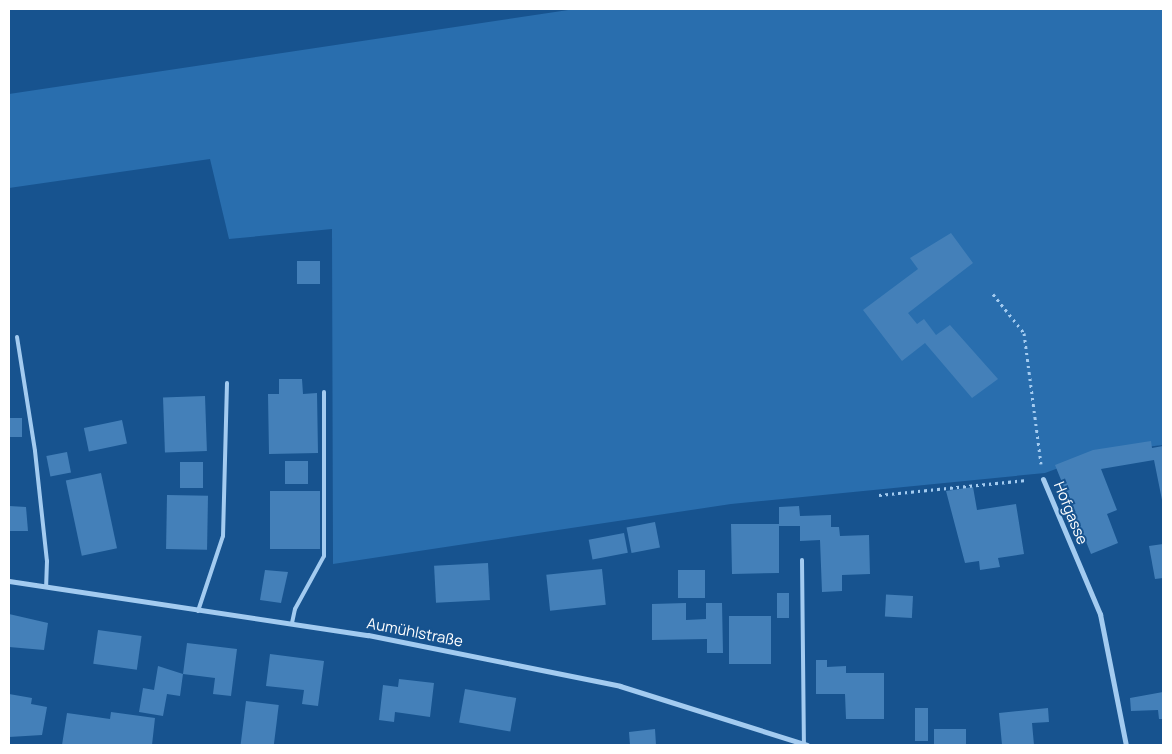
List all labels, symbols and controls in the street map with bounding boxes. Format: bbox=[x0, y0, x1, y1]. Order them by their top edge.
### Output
street label: Hofgasse bbox=[1050, 479, 1092, 547]
street label: Aumühlstraße bbox=[365, 614, 465, 650]

